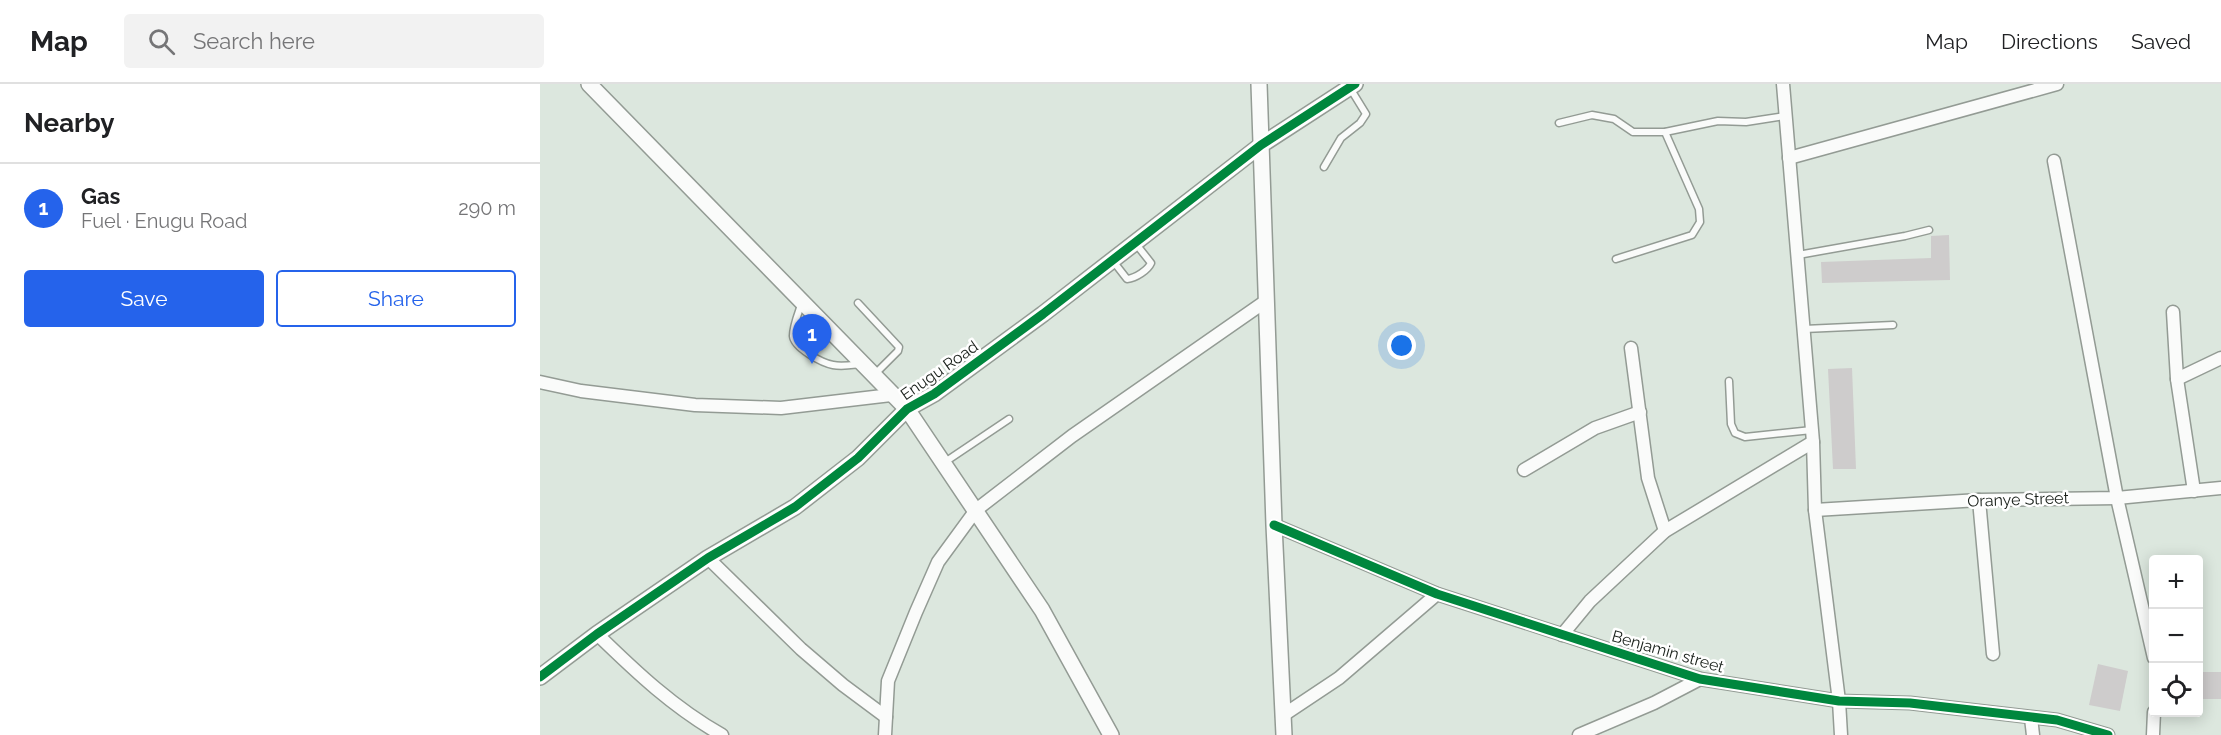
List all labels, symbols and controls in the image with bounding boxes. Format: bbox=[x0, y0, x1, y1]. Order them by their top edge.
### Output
search box bbox=[124, 14, 544, 68]
text: Map bbox=[30, 25, 88, 58]
icon: search bbox=[145, 25, 178, 58]
text: Search here bbox=[193, 28, 315, 54]
text: Map bbox=[1925, 29, 1968, 54]
text: Directions bbox=[2001, 29, 2098, 54]
text: Saved bbox=[2131, 29, 2191, 54]
text: Nearby bbox=[24, 108, 114, 138]
text: Gas bbox=[81, 183, 120, 209]
text: 1 bbox=[39, 196, 48, 220]
text: 290 m bbox=[458, 196, 516, 220]
text: Fuel · Enugu Road bbox=[81, 209, 248, 233]
button: Save bbox=[24, 270, 264, 327]
button: Share bbox=[276, 270, 516, 327]
pin: 1 bbox=[792, 314, 832, 364]
your location bbox=[1387, 331, 1416, 360]
street label: Enugu Road bbox=[897, 337, 982, 404]
street label: Oranye Street bbox=[1967, 488, 2070, 511]
map controls bbox=[2149, 555, 2203, 717]
button: + bbox=[2149, 555, 2203, 609]
button: − bbox=[2149, 609, 2203, 663]
street label: Benjamin street bbox=[1610, 626, 1727, 677]
button: locate bbox=[2149, 663, 2203, 717]

